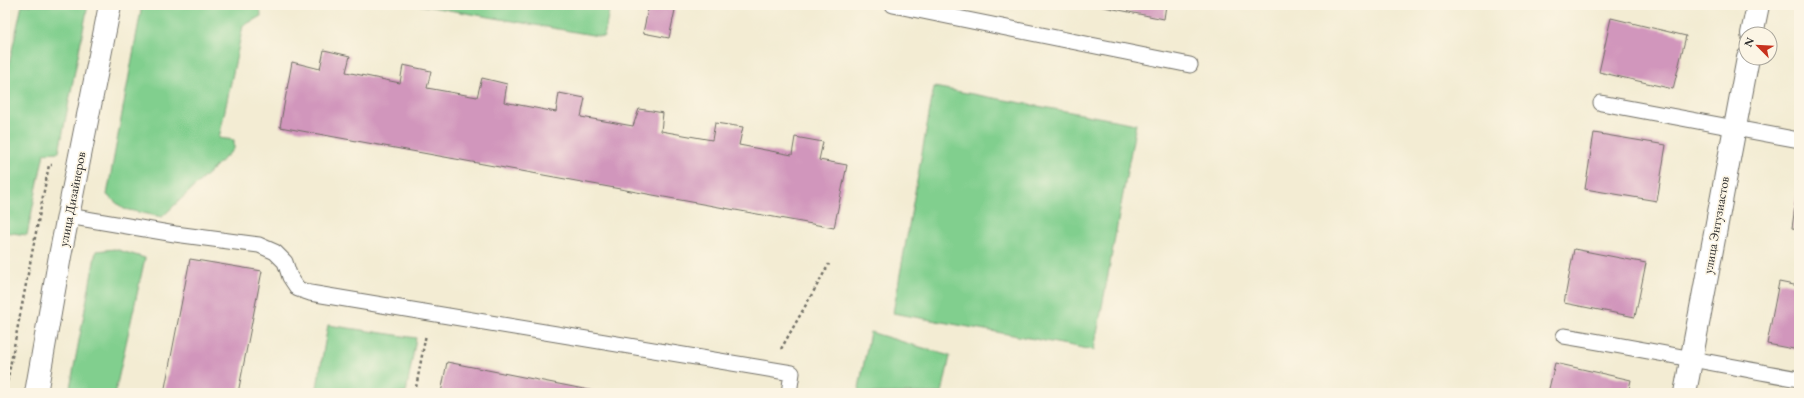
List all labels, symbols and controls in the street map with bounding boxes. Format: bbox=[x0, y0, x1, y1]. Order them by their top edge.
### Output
north arrow bbox=[1738, 26, 1778, 66]
text: N bbox=[1741, 35, 1757, 49]
street label: улица Дизайнеров bbox=[54, 150, 90, 248]
street label: улица Энтузиастов bbox=[1699, 174, 1733, 275]

